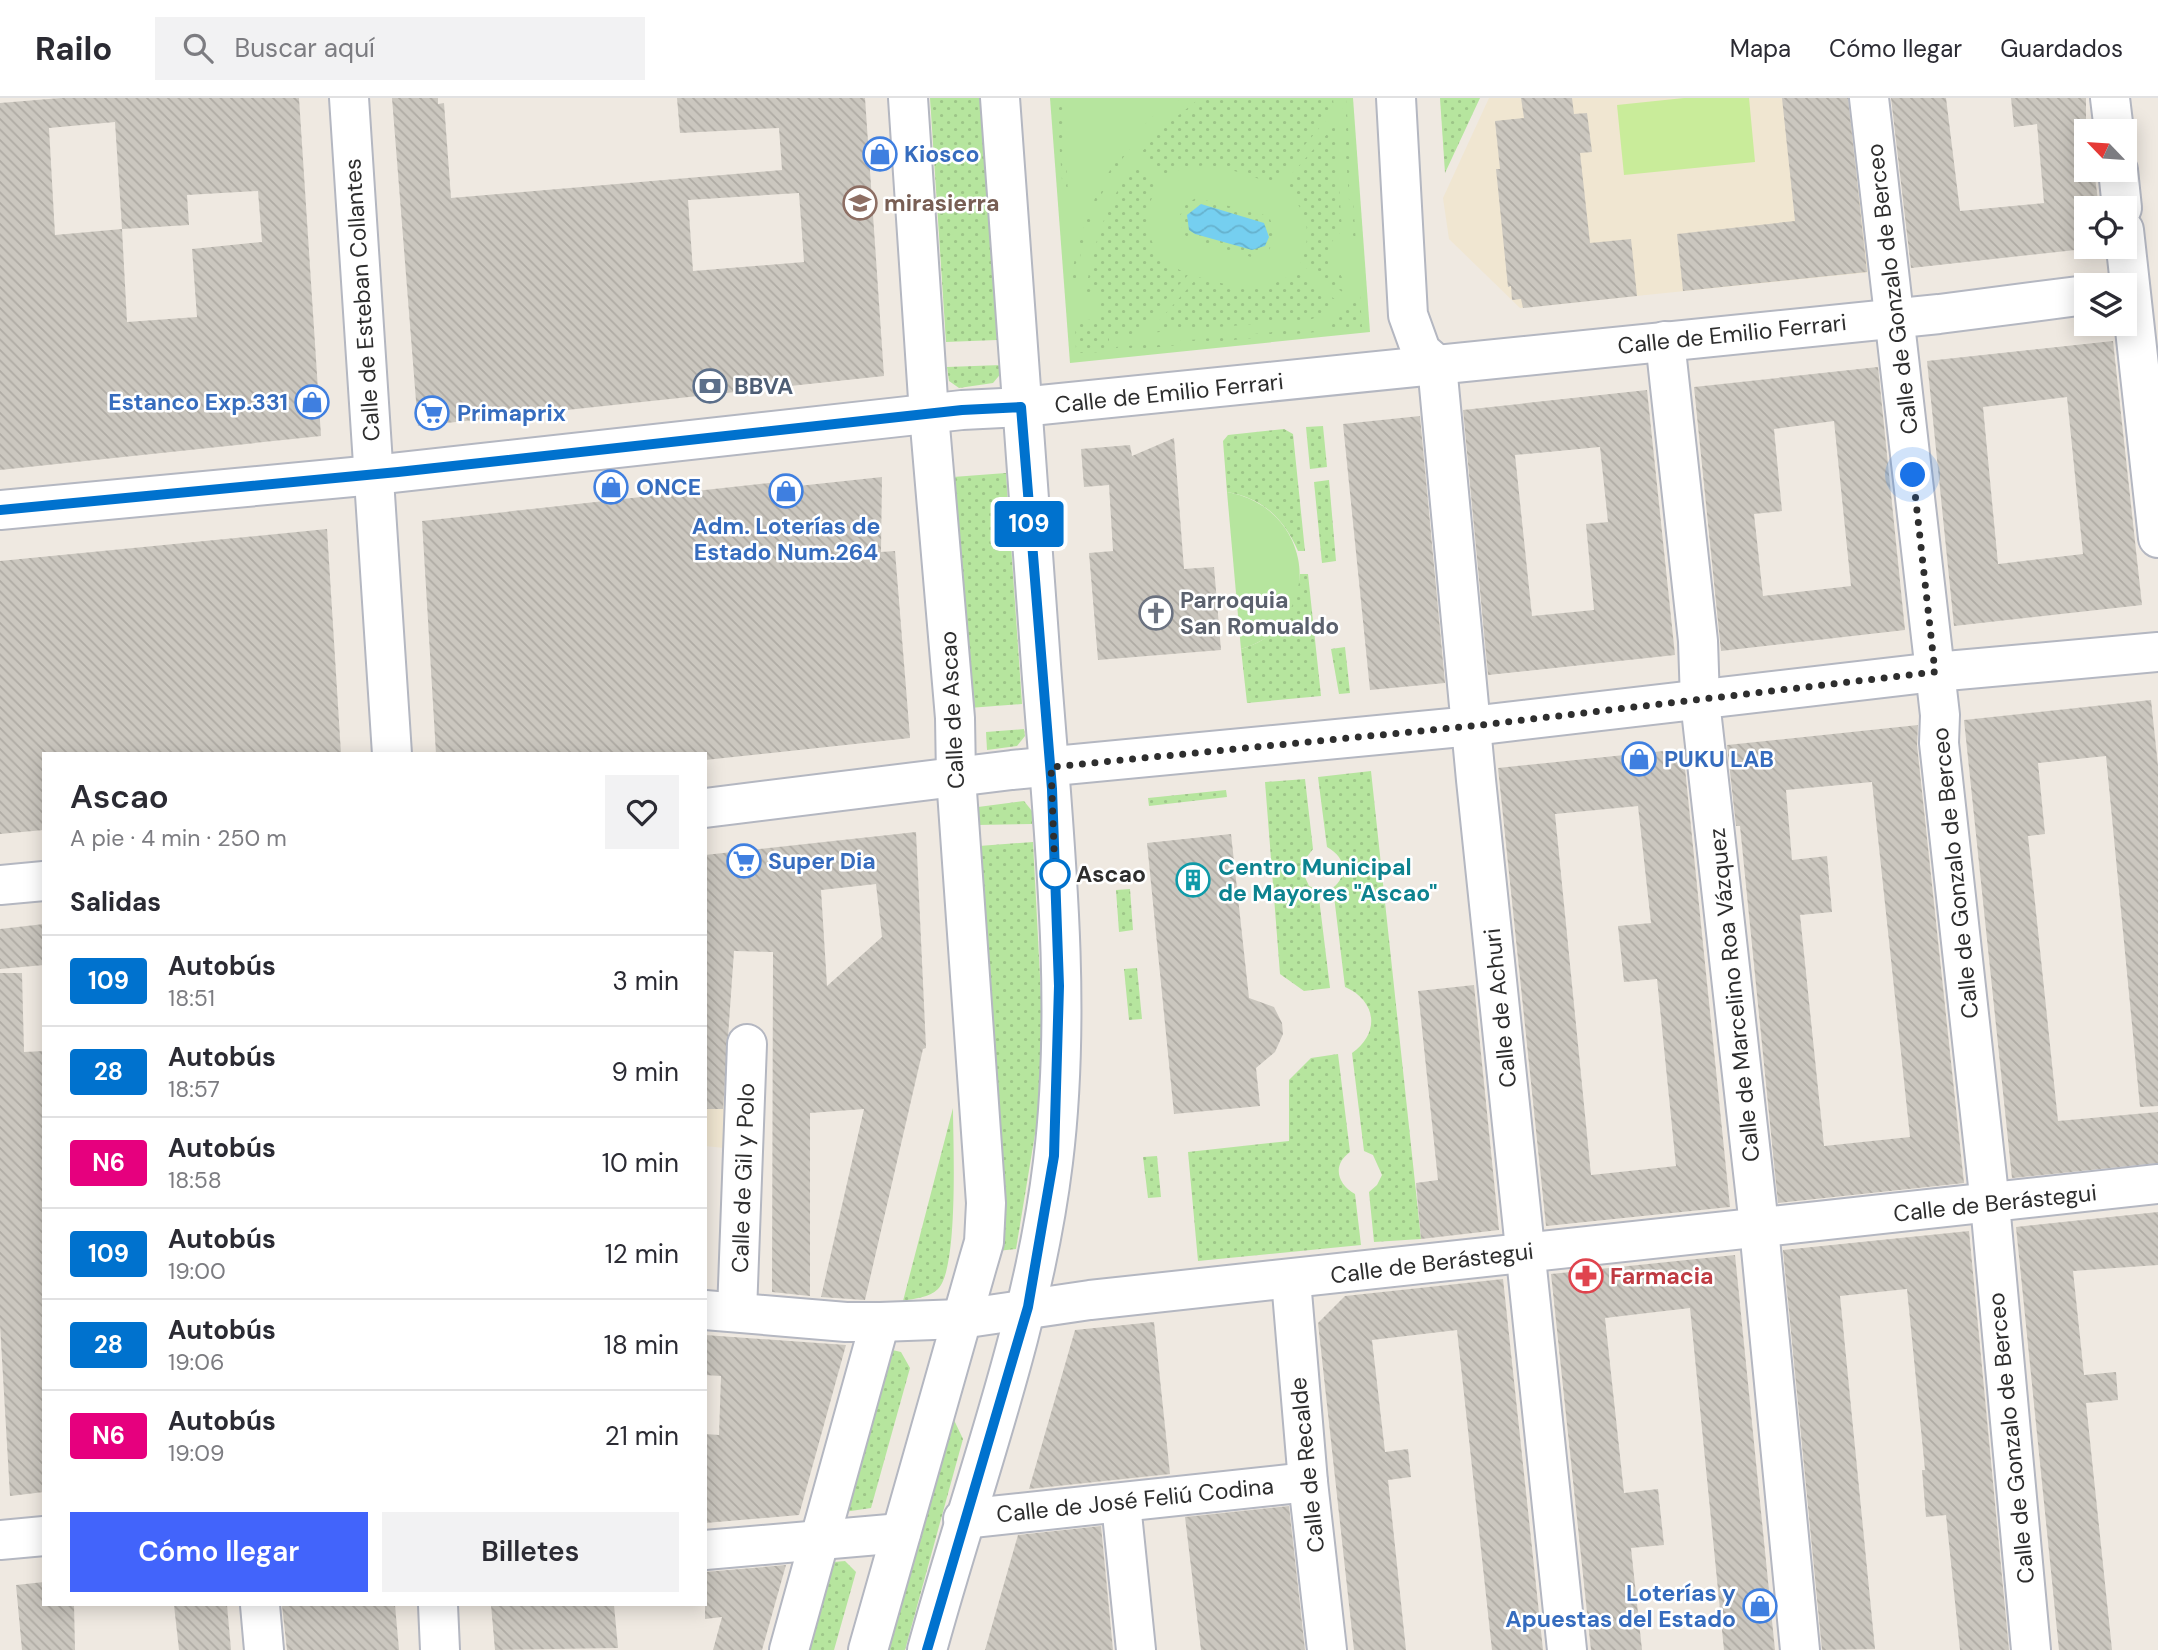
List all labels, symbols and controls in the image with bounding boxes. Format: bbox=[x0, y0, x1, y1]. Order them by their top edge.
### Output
search box bbox=[155, 17, 645, 80]
text: Railo bbox=[35, 27, 113, 70]
icon: search bbox=[179, 29, 217, 67]
text: Buscar aquí bbox=[235, 31, 375, 65]
text: Mapa bbox=[1730, 33, 1791, 64]
text: Cómo llegar bbox=[1829, 33, 1962, 64]
text: Guardados bbox=[2000, 33, 2123, 64]
north arrow bbox=[2074, 119, 2137, 182]
map controls bbox=[2074, 119, 2137, 336]
shop icon: Kiosco bbox=[861, 135, 899, 173]
place label: Kiosco bbox=[904, 139, 980, 169]
street label: Calle de Gonzalo de Berceo bbox=[1859, 142, 1925, 436]
street label: Calle de Esteban Collantes bbox=[337, 158, 387, 442]
school or university icon: mirasierra bbox=[841, 184, 879, 222]
place label: mirasierra bbox=[884, 188, 1000, 218]
button: locate bbox=[2074, 196, 2137, 259]
button: layers bbox=[2074, 273, 2137, 336]
street label: Calle de Emilio Ferrari bbox=[1616, 307, 1848, 361]
street label: Calle de Emilio Ferrari bbox=[1053, 366, 1285, 420]
bank icon: BBVA bbox=[691, 367, 729, 405]
place label: BBVA bbox=[734, 371, 793, 401]
shop icon: Estanco Exp.331 bbox=[293, 383, 331, 421]
place label: Estanco Exp.331 bbox=[108, 387, 288, 417]
supermarket icon: Primaprix bbox=[413, 394, 451, 432]
place label: Primaprix bbox=[457, 398, 566, 428]
your location bbox=[1895, 457, 1930, 492]
shop icon: ONCE bbox=[592, 468, 630, 506]
place label: ONCE bbox=[636, 472, 701, 502]
shop icon: Adm. Loterías de Estado Num.264 bbox=[767, 472, 805, 510]
line badge: 109 bbox=[989, 501, 1069, 547]
text: 109 bbox=[1009, 508, 1049, 539]
place label: Adm. Loterías de Estado Num.264 bbox=[692, 511, 880, 567]
place label: Parroquia San Romualdo bbox=[1180, 585, 1339, 641]
church icon: Parroquia San Romualdo bbox=[1137, 594, 1175, 632]
street label: Calle de Ascao bbox=[933, 630, 971, 790]
street label: Calle de Gonzalo de Berceo bbox=[1925, 726, 1985, 1020]
shop icon: PUKU LAB bbox=[1620, 740, 1658, 778]
place label: PUKU LAB bbox=[1664, 744, 1774, 774]
text: Ascao bbox=[70, 775, 169, 818]
button: heart bbox=[605, 775, 679, 849]
text: A pie · 4 min · 250 m bbox=[70, 823, 287, 853]
street label: Calle de Marcelino Roa Vázquez bbox=[1702, 827, 1766, 1163]
supermarket icon: Super Dia bbox=[725, 842, 763, 880]
place label: Super Dia bbox=[768, 846, 876, 876]
place label: Centro Municipal de Mayores "Ascao" bbox=[1218, 852, 1438, 908]
marker: Ascao bbox=[1040, 859, 1070, 889]
place label: Ascao bbox=[1076, 859, 1146, 889]
building icon: Centro Municipal de Mayores "Ascao" bbox=[1174, 861, 1212, 899]
text: Salidas bbox=[70, 885, 161, 919]
street label: Calle de Achuri bbox=[1477, 927, 1523, 1089]
text: Autobús bbox=[168, 949, 276, 983]
text: 3 min bbox=[612, 964, 679, 998]
text: 109 bbox=[88, 965, 129, 996]
text: 18:51 bbox=[168, 983, 215, 1013]
text: Autobús bbox=[168, 1040, 276, 1074]
text: 9 min bbox=[611, 1055, 679, 1089]
text: 28 bbox=[94, 1056, 123, 1087]
text: 18:57 bbox=[168, 1074, 220, 1104]
street label: Calle de Gil y Polo bbox=[725, 1082, 761, 1274]
text: Autobús bbox=[168, 1131, 276, 1165]
text: 10 min bbox=[602, 1146, 679, 1180]
text: N6 bbox=[92, 1147, 125, 1178]
text: 18:58 bbox=[168, 1165, 222, 1195]
street label: Calle de Berástegui bbox=[1892, 1177, 2098, 1229]
text: Autobús bbox=[168, 1222, 276, 1256]
street label: Calle de Berástegui bbox=[1329, 1236, 1535, 1290]
text: 12 min bbox=[605, 1237, 679, 1271]
text: 109 bbox=[88, 1238, 129, 1269]
text: 19:00 bbox=[168, 1256, 226, 1286]
pharmacy icon: Farmacia bbox=[1567, 1257, 1605, 1295]
place label: Farmacia bbox=[1610, 1261, 1714, 1291]
street label: Calle de Gonzalo de Berceo bbox=[1981, 1291, 2041, 1585]
text: Autobús bbox=[168, 1313, 276, 1347]
text: 18 min bbox=[604, 1328, 679, 1362]
text: 28 bbox=[94, 1329, 123, 1360]
text: 19:06 bbox=[168, 1347, 224, 1377]
street label: Calle de Recalde bbox=[1283, 1376, 1331, 1554]
text: Autobús bbox=[168, 1404, 276, 1438]
text: 21 min bbox=[605, 1419, 679, 1453]
text: N6 bbox=[92, 1420, 125, 1451]
text: 19:09 bbox=[168, 1438, 224, 1468]
street label: Calle de José Feliú Codina bbox=[995, 1471, 1275, 1529]
button: Cómo llegar bbox=[70, 1512, 368, 1592]
button: Billetes bbox=[382, 1512, 679, 1592]
place label: Loterías y Apuestas del Estado bbox=[1505, 1578, 1736, 1634]
shop icon: Loterías y Apuestas del Estado bbox=[1741, 1587, 1779, 1625]

